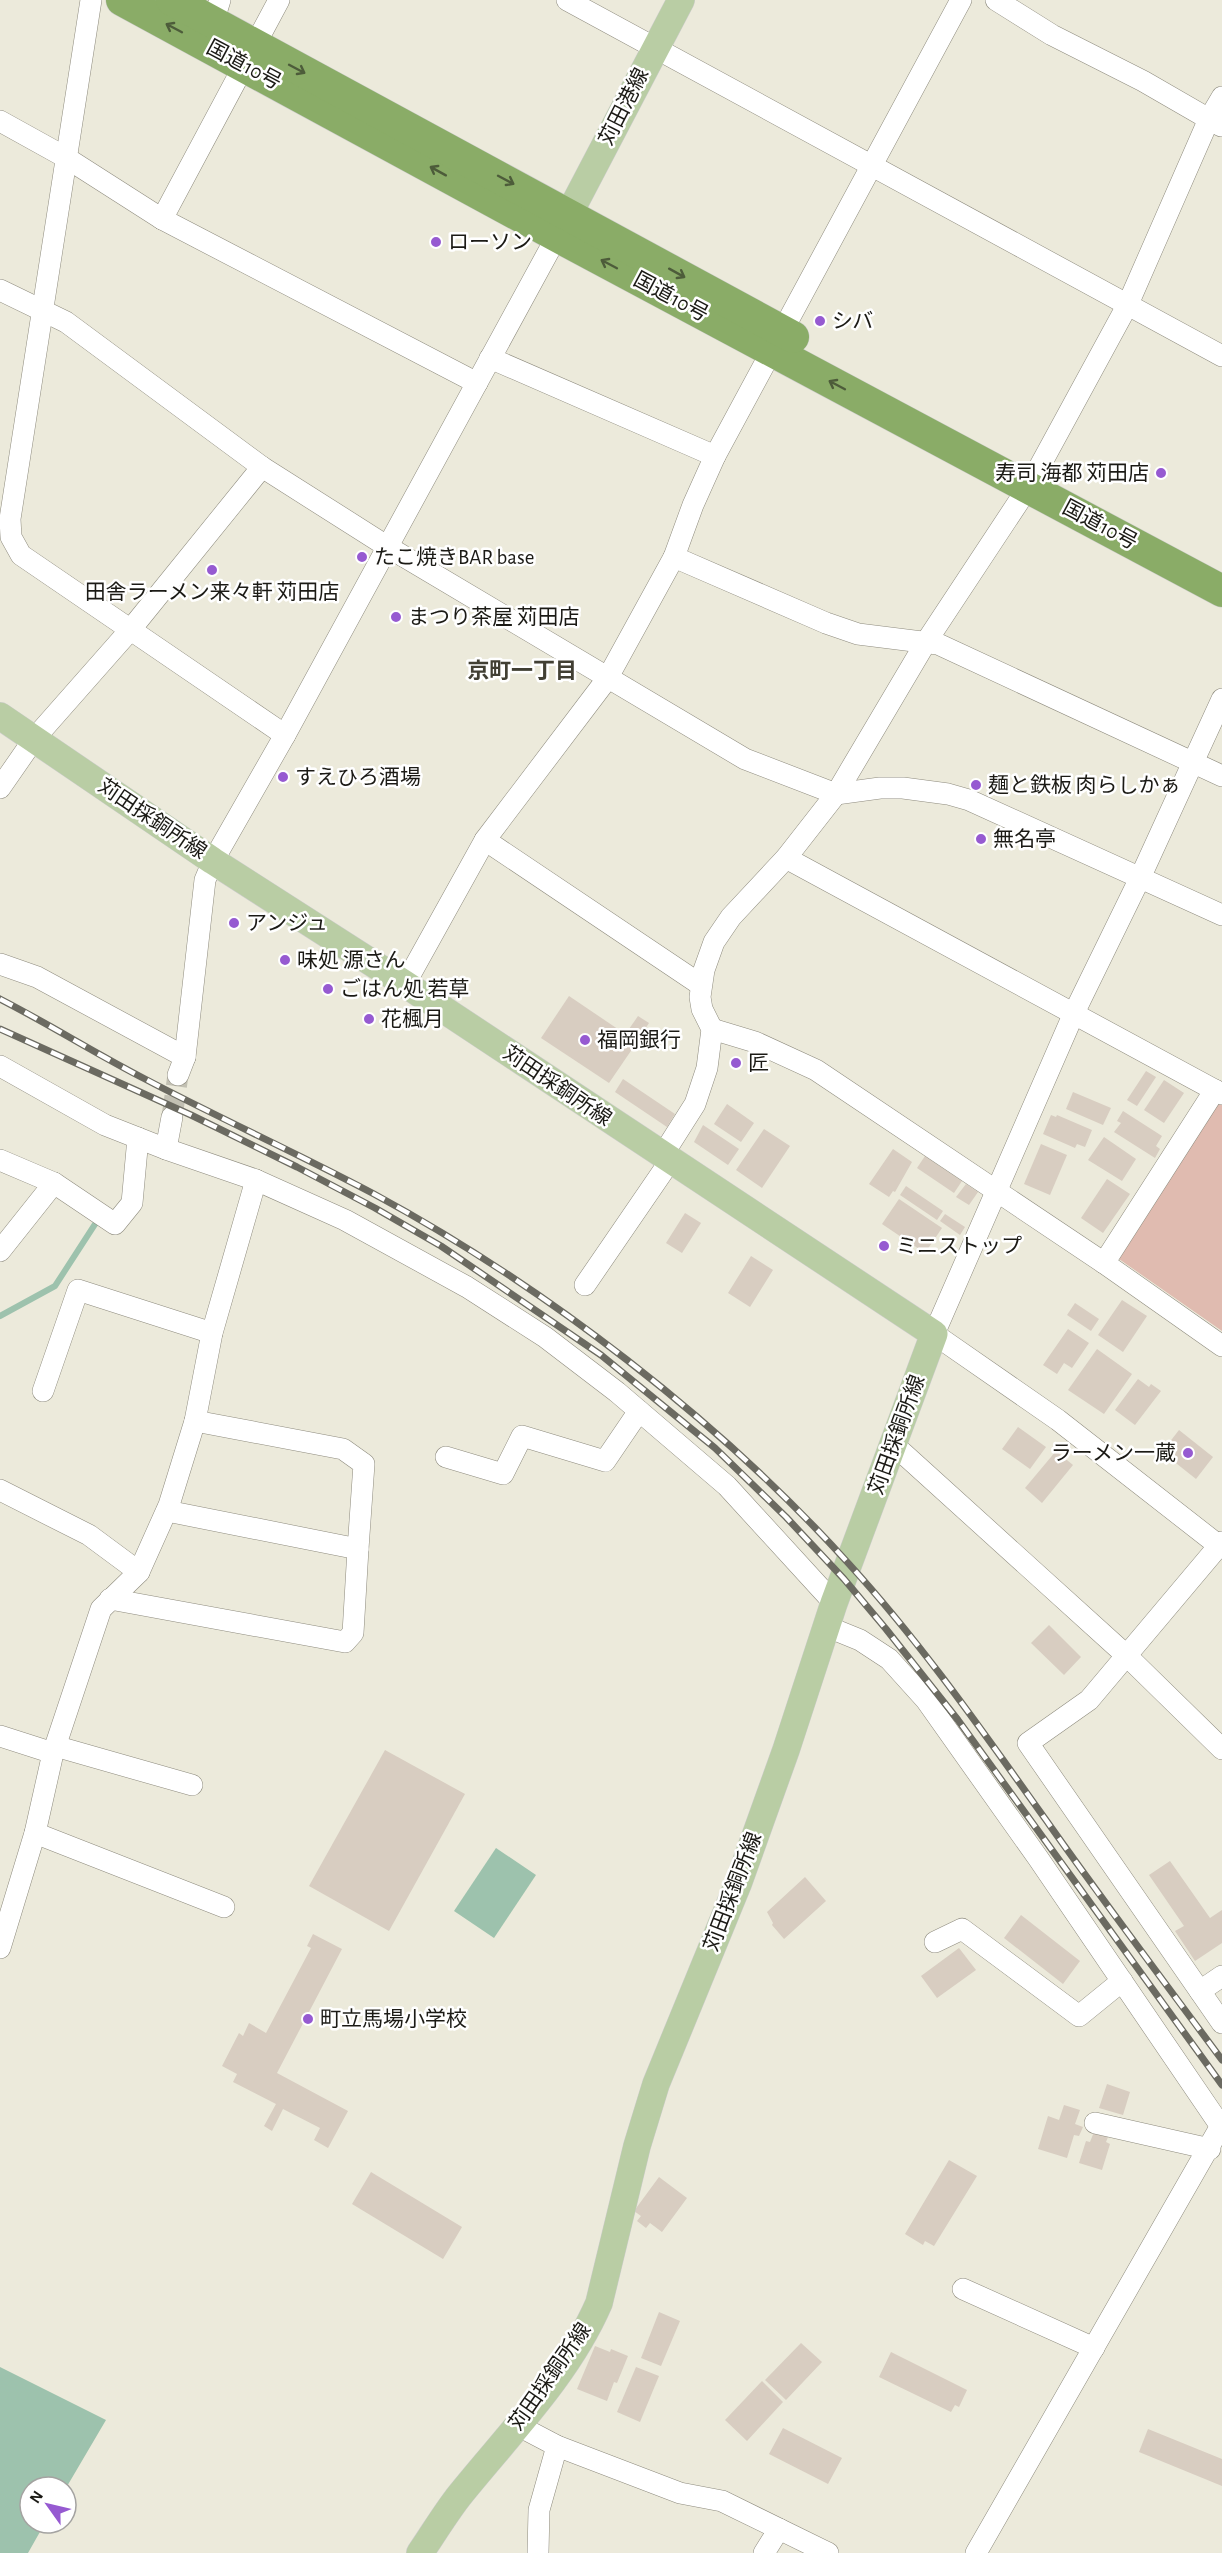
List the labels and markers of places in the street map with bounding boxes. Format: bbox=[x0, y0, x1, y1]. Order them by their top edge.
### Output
place label: ローソン bbox=[448, 232, 532, 253]
marker: ローソン bbox=[429, 235, 443, 249]
place label: シバ bbox=[832, 310, 873, 332]
marker: シバ bbox=[813, 314, 827, 328]
place label: 寿司 海都 苅田店 bbox=[995, 462, 1149, 484]
marker: 寿司 海都 苅田店 bbox=[1154, 466, 1168, 480]
place label: たこ焼きBAR base bbox=[374, 546, 534, 568]
marker: たこ焼きBAR base bbox=[355, 550, 369, 564]
marker: 田舎ラーメン来々軒 苅田店 bbox=[205, 563, 219, 577]
place label: 田舎ラーメン来々軒 苅田店 bbox=[85, 581, 339, 603]
place label: まつり茶屋 苅田店 bbox=[408, 606, 579, 628]
marker: まつり茶屋 苅田店 bbox=[389, 610, 403, 624]
place label: すえひろ酒場 bbox=[295, 766, 421, 788]
marker: すえひろ酒場 bbox=[276, 770, 290, 784]
place label: 麺と鉄板 肉らしかぁ bbox=[988, 774, 1180, 796]
marker: 麺と鉄板 肉らしかぁ bbox=[969, 778, 983, 792]
place label: 無名亭 bbox=[993, 828, 1056, 850]
marker: 無名亭 bbox=[974, 832, 988, 846]
place label: アンジュ bbox=[246, 913, 328, 934]
marker: アンジュ bbox=[227, 916, 241, 930]
place label: 味処 源さん bbox=[297, 949, 405, 971]
marker: 味処 源さん bbox=[278, 953, 292, 967]
place label: ごはん処 若草 bbox=[340, 978, 469, 1000]
marker: ごはん処 若草 bbox=[321, 982, 335, 996]
place label: 花楓月 bbox=[381, 1008, 444, 1030]
marker: 花楓月 bbox=[362, 1012, 376, 1026]
place label: 福岡銀行 bbox=[597, 1029, 681, 1051]
marker: 福岡銀行 bbox=[578, 1033, 592, 1047]
place label: 匠 bbox=[748, 1053, 769, 1074]
marker: 匠 bbox=[729, 1056, 743, 1070]
place label: ミニストップ bbox=[896, 1235, 1022, 1257]
marker: ミニストップ bbox=[877, 1239, 891, 1253]
place label: ラーメン一蔵 bbox=[1051, 1442, 1176, 1464]
marker: ラーメン一蔵 bbox=[1181, 1446, 1195, 1460]
place label: 町立馬場小学校 bbox=[320, 2008, 467, 2030]
marker: 町立馬場小学校 bbox=[301, 2012, 315, 2026]

